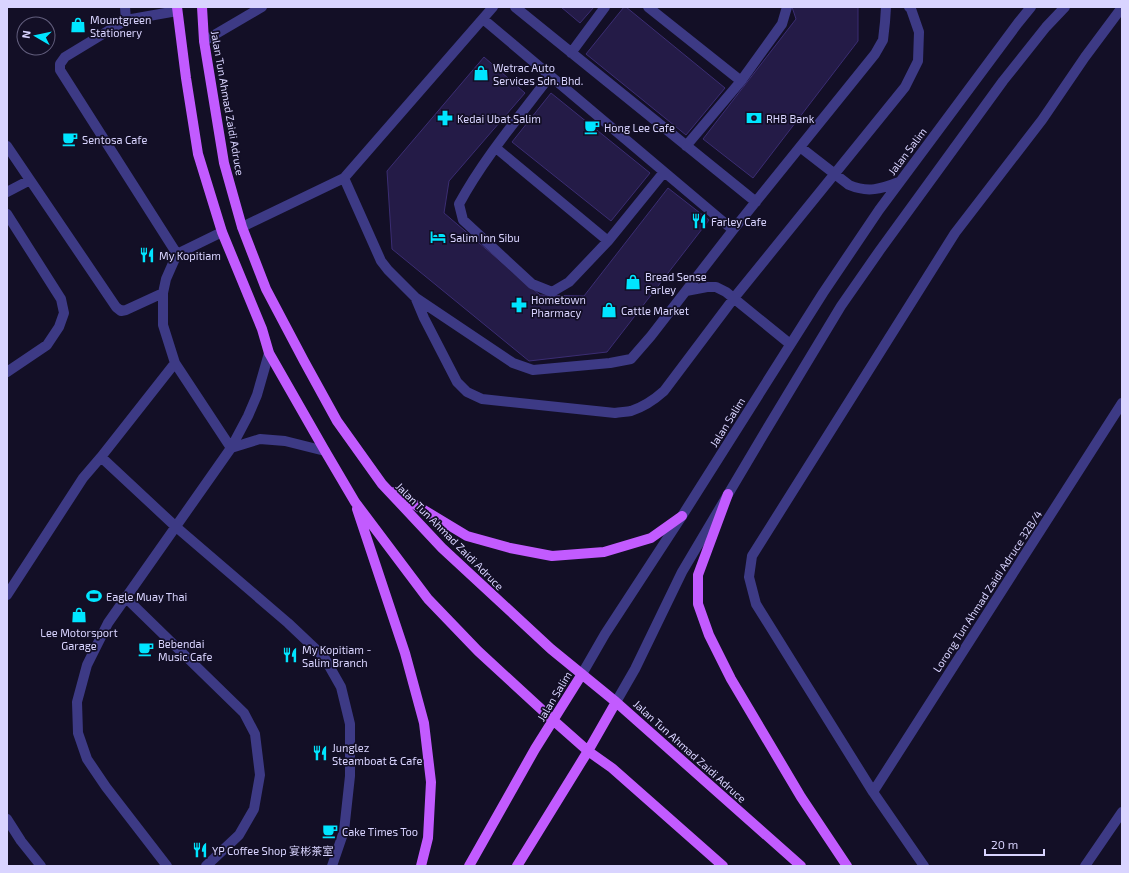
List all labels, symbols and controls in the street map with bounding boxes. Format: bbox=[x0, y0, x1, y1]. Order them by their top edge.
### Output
place label: Mountgreen Stationery bbox=[90, 13, 151, 39]
north arrow bbox=[16, 16, 56, 56]
shop icon: Mountgreen Stationery bbox=[69, 16, 87, 34]
text: N bbox=[19, 29, 33, 39]
street label: Jalan Tun Ahmad Zaidi Adruce bbox=[209, 30, 247, 177]
place label: Wetrac Auto Services Sdn. Bhd. bbox=[493, 61, 583, 87]
shop icon: Wetrac Auto Services Sdn. Bhd. bbox=[472, 64, 490, 82]
pharmacy icon: Kedai Ubat Salim bbox=[436, 109, 454, 127]
bank icon: RHB Bank bbox=[745, 109, 763, 127]
place label: Kedai Ubat Salim bbox=[457, 112, 541, 125]
place label: RHB Bank bbox=[766, 112, 815, 125]
cafe icon: Hong Lee Cafe bbox=[583, 118, 601, 136]
place label: Hong Lee Cafe bbox=[604, 121, 675, 134]
street label: Jalan Salim bbox=[885, 125, 929, 177]
cafe icon: Sentosa Cafe bbox=[61, 130, 79, 148]
place label: Sentosa Cafe bbox=[82, 133, 147, 146]
restaurant icon: Farley Cafe bbox=[690, 212, 708, 230]
place label: Farley Cafe bbox=[711, 215, 767, 228]
hotel icon: Salim Inn Sibu bbox=[429, 228, 447, 246]
place label: Salim Inn Sibu bbox=[450, 231, 520, 244]
restaurant icon: My Kopitiam bbox=[138, 246, 156, 264]
place label: My Kopitiam bbox=[159, 249, 221, 262]
place label: Bread Sense Farley bbox=[645, 270, 707, 296]
shop icon: Bread Sense Farley bbox=[624, 273, 642, 291]
place label: Hometown Pharmacy bbox=[531, 293, 586, 319]
pharmacy icon: Hometown Pharmacy bbox=[510, 296, 528, 314]
shop icon: Cattle Market bbox=[600, 301, 618, 319]
place label: Cattle Market bbox=[621, 304, 689, 317]
street label: Jalan Salim bbox=[707, 395, 747, 449]
street label: Jalan Tun Ahmad Zaidi Adruce bbox=[393, 479, 507, 593]
street label: Lorong Tun Ahmad Zaidi Adruce 32B/4 bbox=[930, 508, 1044, 674]
sports icon: Eagle Muay Thai bbox=[85, 587, 103, 605]
place label: Eagle Muay Thai bbox=[106, 590, 187, 603]
shop icon: Lee Motorsport Garage bbox=[70, 606, 88, 624]
place label: Lee Motorsport Garage bbox=[40, 626, 118, 652]
place label: Bebendai Music Cafe bbox=[158, 637, 212, 663]
cafe icon: Bebendai Music Cafe bbox=[137, 640, 155, 658]
place label: My Kopitiam - Salim Branch bbox=[302, 643, 371, 669]
restaurant icon: My Kopitiam - Salim Branch bbox=[281, 646, 299, 664]
street label: Jalan Salim bbox=[534, 669, 574, 723]
street label: Jalan Tun Ahmad Zaidi Adruce bbox=[631, 697, 749, 805]
place label: Junglez Steamboat & Cafe bbox=[332, 741, 422, 767]
restaurant icon: Junglez Steamboat & Cafe bbox=[311, 744, 329, 762]
cafe icon: Cake Times Too bbox=[321, 822, 339, 840]
place label: Cake Times Too bbox=[342, 825, 418, 838]
scale bar bbox=[985, 831, 1044, 857]
text: 20 m bbox=[991, 837, 1018, 851]
restaurant icon: YP Coffee Shop 宴彬茶室 bbox=[191, 841, 209, 859]
place label: YP Coffee Shop 宴彬茶室 bbox=[212, 844, 333, 857]

